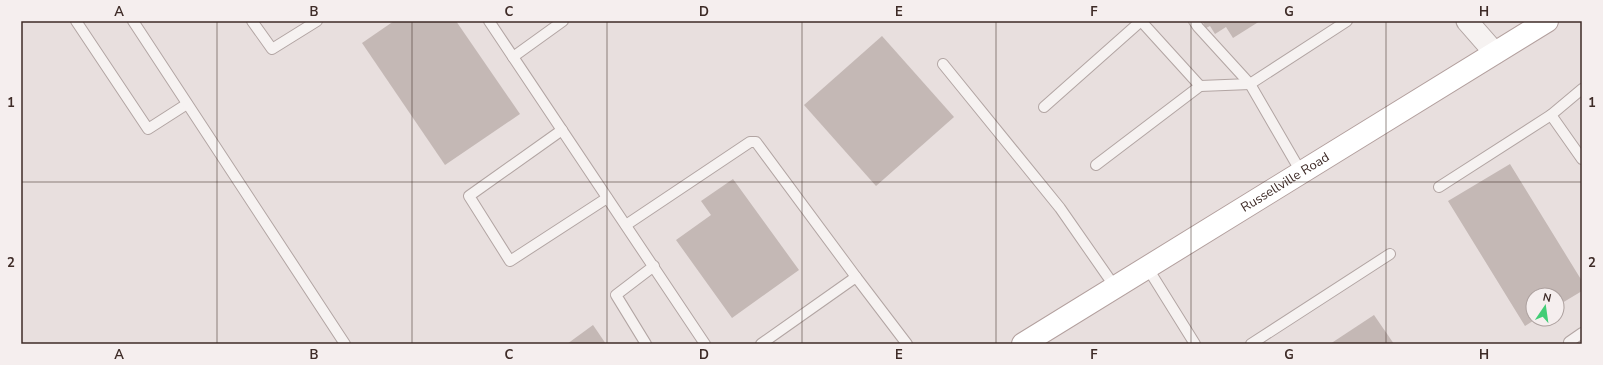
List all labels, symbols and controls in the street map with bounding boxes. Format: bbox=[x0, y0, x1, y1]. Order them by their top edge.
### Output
text: A bbox=[114, 3, 124, 21]
text: B bbox=[310, 3, 319, 21]
text: C bbox=[505, 3, 514, 21]
text: D bbox=[699, 3, 709, 21]
text: E bbox=[895, 3, 903, 21]
text: F bbox=[1090, 3, 1098, 21]
text: G bbox=[1284, 3, 1294, 21]
text: H bbox=[1479, 3, 1489, 21]
text: 1 bbox=[7, 94, 15, 112]
text: 1 bbox=[1588, 94, 1596, 112]
street label: Russellville Road bbox=[1237, 148, 1333, 217]
text: 2 bbox=[7, 254, 15, 272]
text: 2 bbox=[1588, 254, 1596, 272]
north arrow bbox=[1525, 287, 1565, 327]
text: N bbox=[1541, 290, 1553, 306]
text: A bbox=[114, 346, 124, 364]
text: B bbox=[310, 346, 319, 364]
text: C bbox=[505, 346, 514, 364]
text: D bbox=[699, 346, 709, 364]
text: E bbox=[895, 346, 903, 364]
text: F bbox=[1090, 346, 1098, 364]
text: G bbox=[1284, 346, 1294, 364]
text: H bbox=[1479, 346, 1489, 364]

